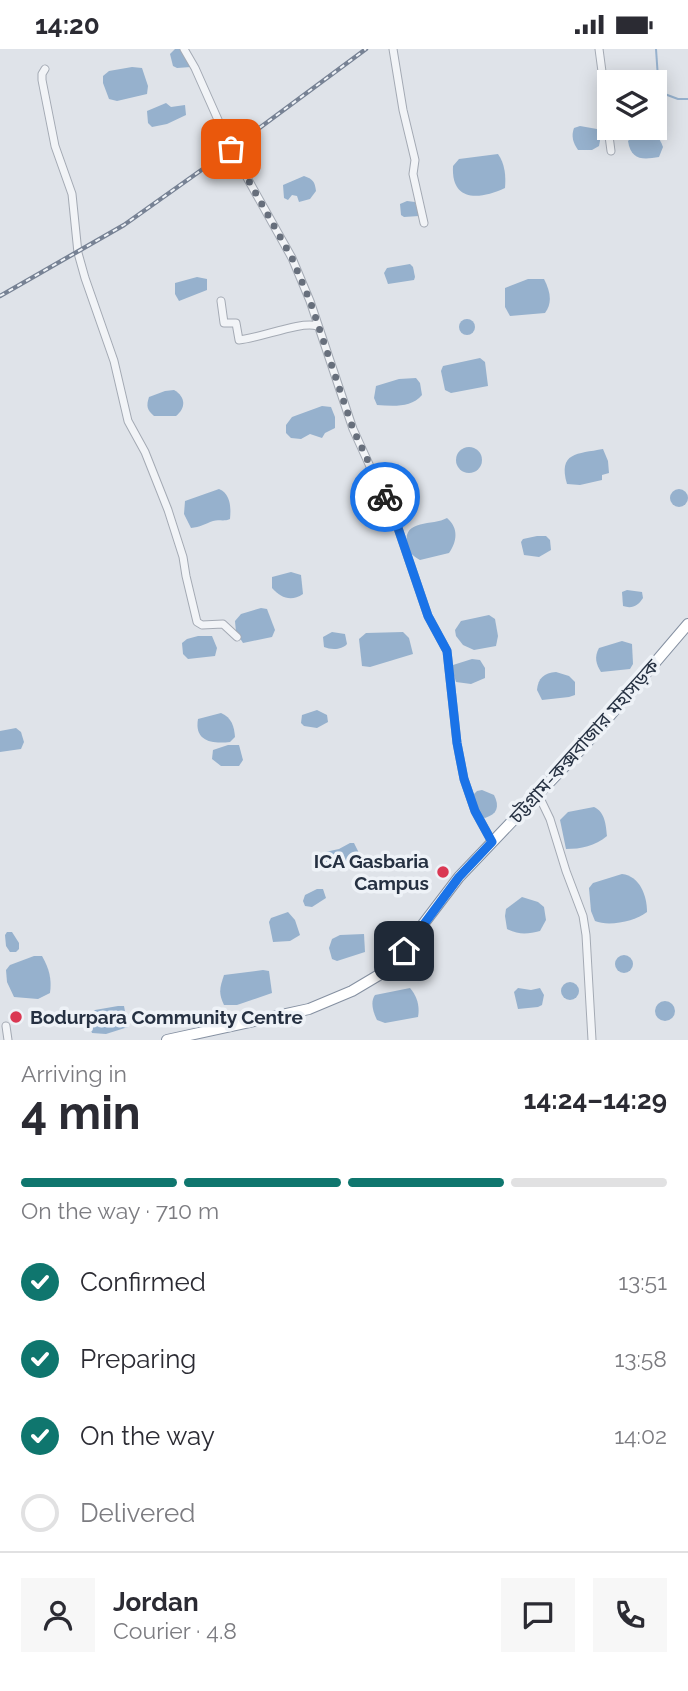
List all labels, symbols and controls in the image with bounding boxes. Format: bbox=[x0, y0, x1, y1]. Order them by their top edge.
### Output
text: 14:20 bbox=[35, 10, 100, 40]
map controls bbox=[597, 70, 667, 140]
button: layers bbox=[597, 70, 667, 140]
pin bbox=[201, 119, 261, 179]
icon: bag bbox=[212, 130, 250, 168]
courier bbox=[350, 462, 420, 532]
icon: bike bbox=[366, 478, 404, 516]
street label: চট্টগ্রাম-কক্সবাজার মহাসড়ক bbox=[504, 654, 664, 828]
place label: ICA Gasbaria Campus bbox=[314, 850, 429, 894]
marker: ICA Gasbaria Campus bbox=[435, 864, 451, 880]
pin bbox=[374, 921, 434, 981]
icon: home bbox=[385, 932, 423, 970]
place label: Bodurpara Community Centre bbox=[30, 1006, 303, 1028]
marker: Bodurpara Community Centre bbox=[8, 1009, 24, 1025]
text: Arriving in bbox=[21, 1060, 127, 1087]
text: 14:24–14:29 bbox=[524, 1085, 667, 1115]
text: 4 min bbox=[21, 1086, 141, 1140]
text: On the way · 710 m bbox=[21, 1197, 219, 1224]
icon: check bbox=[21, 1263, 59, 1301]
text: Confirmed bbox=[80, 1267, 206, 1297]
text: 13:51 bbox=[618, 1268, 667, 1295]
icon: check bbox=[21, 1340, 59, 1378]
text: Preparing bbox=[80, 1344, 196, 1374]
text: 13:58 bbox=[614, 1345, 667, 1372]
icon: check bbox=[21, 1417, 59, 1455]
text: On the way bbox=[80, 1421, 215, 1451]
text: 14:02 bbox=[614, 1422, 667, 1449]
text: Delivered bbox=[80, 1498, 195, 1528]
button: person bbox=[21, 1578, 95, 1652]
button: chat bbox=[501, 1578, 575, 1652]
button: phone bbox=[593, 1578, 667, 1652]
text: Jordan bbox=[113, 1587, 199, 1617]
text: Courier · 4.8 bbox=[113, 1617, 237, 1644]

